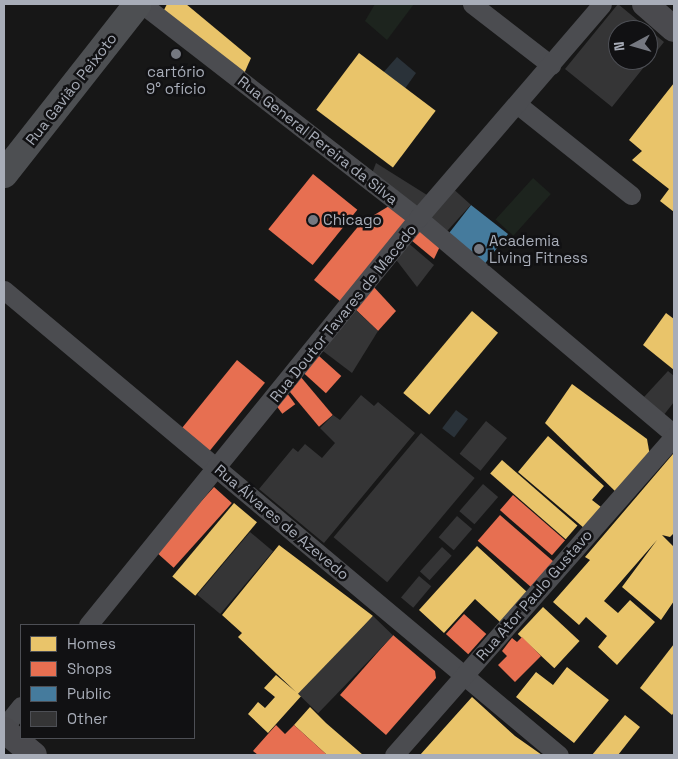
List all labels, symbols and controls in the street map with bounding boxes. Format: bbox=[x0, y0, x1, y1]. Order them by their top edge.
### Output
north arrow bbox=[608, 20, 658, 70]
street label: Rua Gavião Peixoto bbox=[22, 29, 120, 149]
text: N bbox=[610, 41, 629, 52]
marker: cartório 9° ofício bbox=[170, 48, 182, 60]
place label: cartório 9° ofício bbox=[146, 62, 206, 97]
street label: Rua General Pereira da Silva bbox=[234, 72, 402, 208]
place label: Chicago bbox=[323, 211, 382, 229]
marker: Chicago bbox=[307, 214, 319, 226]
street label: Rua Doutor Tavares de Macedo bbox=[266, 220, 420, 406]
place label: Academia Living Fitness bbox=[489, 231, 588, 266]
marker: Academia Living Fitness bbox=[473, 243, 485, 255]
street label: Rua Álvares de Azevedo bbox=[211, 460, 353, 584]
street label: Rua Ator Paulo Gustavo bbox=[472, 526, 596, 664]
legend bbox=[20, 624, 195, 739]
text: Homes bbox=[67, 634, 116, 653]
text: Shops bbox=[67, 659, 112, 678]
text: Public bbox=[67, 684, 111, 703]
text: Other bbox=[67, 709, 108, 728]

